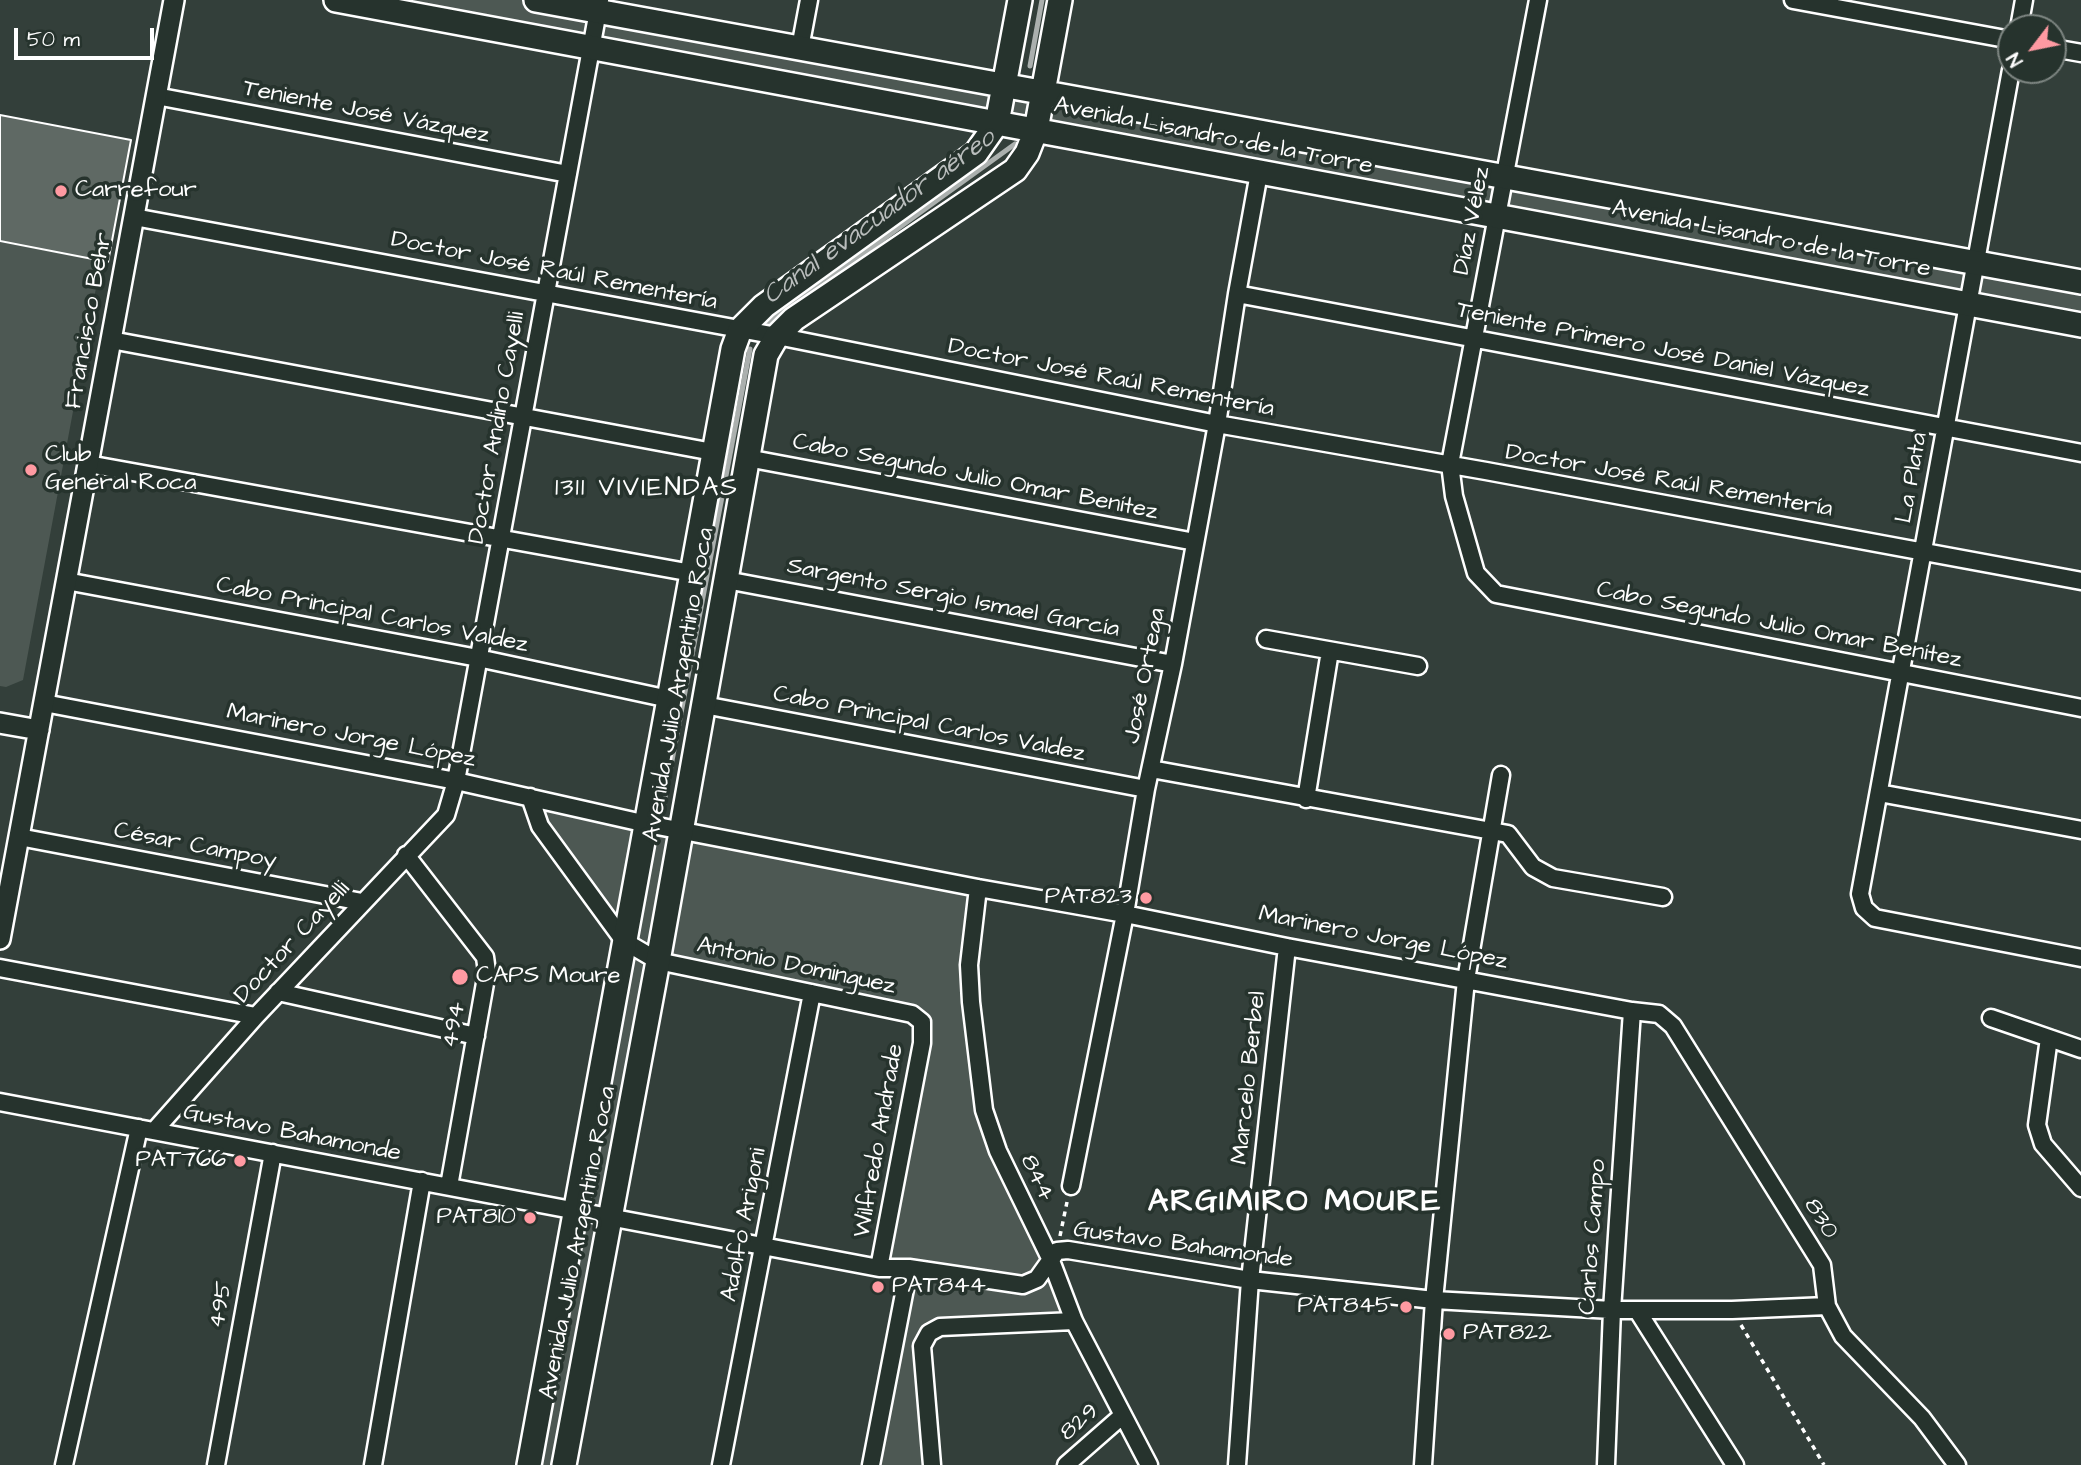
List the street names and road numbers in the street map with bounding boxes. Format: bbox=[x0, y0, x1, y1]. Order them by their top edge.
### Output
street label: Teniente José Vázquez bbox=[240, 75, 492, 151]
street label: Avenida Lisandro de la Torre bbox=[1051, 92, 1375, 182]
street label: Díaz Vélez bbox=[1448, 164, 1498, 278]
street label: Avenida Lisandro de la Torre bbox=[1609, 195, 1933, 285]
street label: Doctor José Raúl Rementería bbox=[389, 226, 719, 318]
street label: Francisco Behr bbox=[60, 231, 120, 411]
street label: Teniente Primero José Daniel Vázquez bbox=[1454, 297, 1872, 405]
street label: Doctor Andino Cayelli bbox=[463, 310, 533, 546]
street label: Doctor José Raúl Rementería bbox=[946, 333, 1276, 425]
street label: Cabo Segundo Julio Omar Benítez bbox=[790, 428, 1160, 528]
street label: La Plata bbox=[1891, 430, 1935, 526]
street label: Doctor José Raúl Rementería bbox=[1503, 439, 1835, 525]
street label: Avenida Julio Argentino Roca bbox=[638, 526, 722, 844]
street label: Sargento Sergio Ismael García bbox=[784, 553, 1122, 645]
street label: Cabo Principal Carlos Valdez bbox=[214, 572, 530, 660]
street label: Cabo Segundo Julio Omar Benítez bbox=[1594, 576, 1964, 676]
street label: José Ortega bbox=[1119, 606, 1173, 746]
street label: Cabo Principal Carlos Valdez bbox=[771, 681, 1087, 769]
street label: Marinero Jorge López bbox=[224, 699, 478, 775]
street label: César Campoy bbox=[111, 817, 279, 877]
street label: Doctor Cayelli bbox=[229, 876, 357, 1010]
street label: Marinero Jorge López bbox=[1256, 901, 1510, 977]
street label: Antonio Dominguez bbox=[694, 932, 898, 1002]
street label: Marcelo Berbel bbox=[1227, 990, 1273, 1166]
street label: 494 bbox=[437, 1000, 473, 1050]
street label: Wilfredo Andrade bbox=[849, 1042, 911, 1240]
street label: Avenida Julio Argentino Roca bbox=[534, 1084, 624, 1402]
street label: Gustavo Bahamonde bbox=[181, 1099, 403, 1169]
street label: Adolfo Arigoni bbox=[716, 1146, 774, 1304]
street label: 844 bbox=[1012, 1150, 1060, 1206]
street label: Carlos Campo bbox=[1574, 1158, 1614, 1316]
street label: 830 bbox=[1796, 1193, 1844, 1245]
street label: Gustavo Bahamonde bbox=[1071, 1216, 1295, 1276]
street label: 495 bbox=[204, 1279, 240, 1331]
street label: 829 bbox=[1054, 1398, 1106, 1448]

